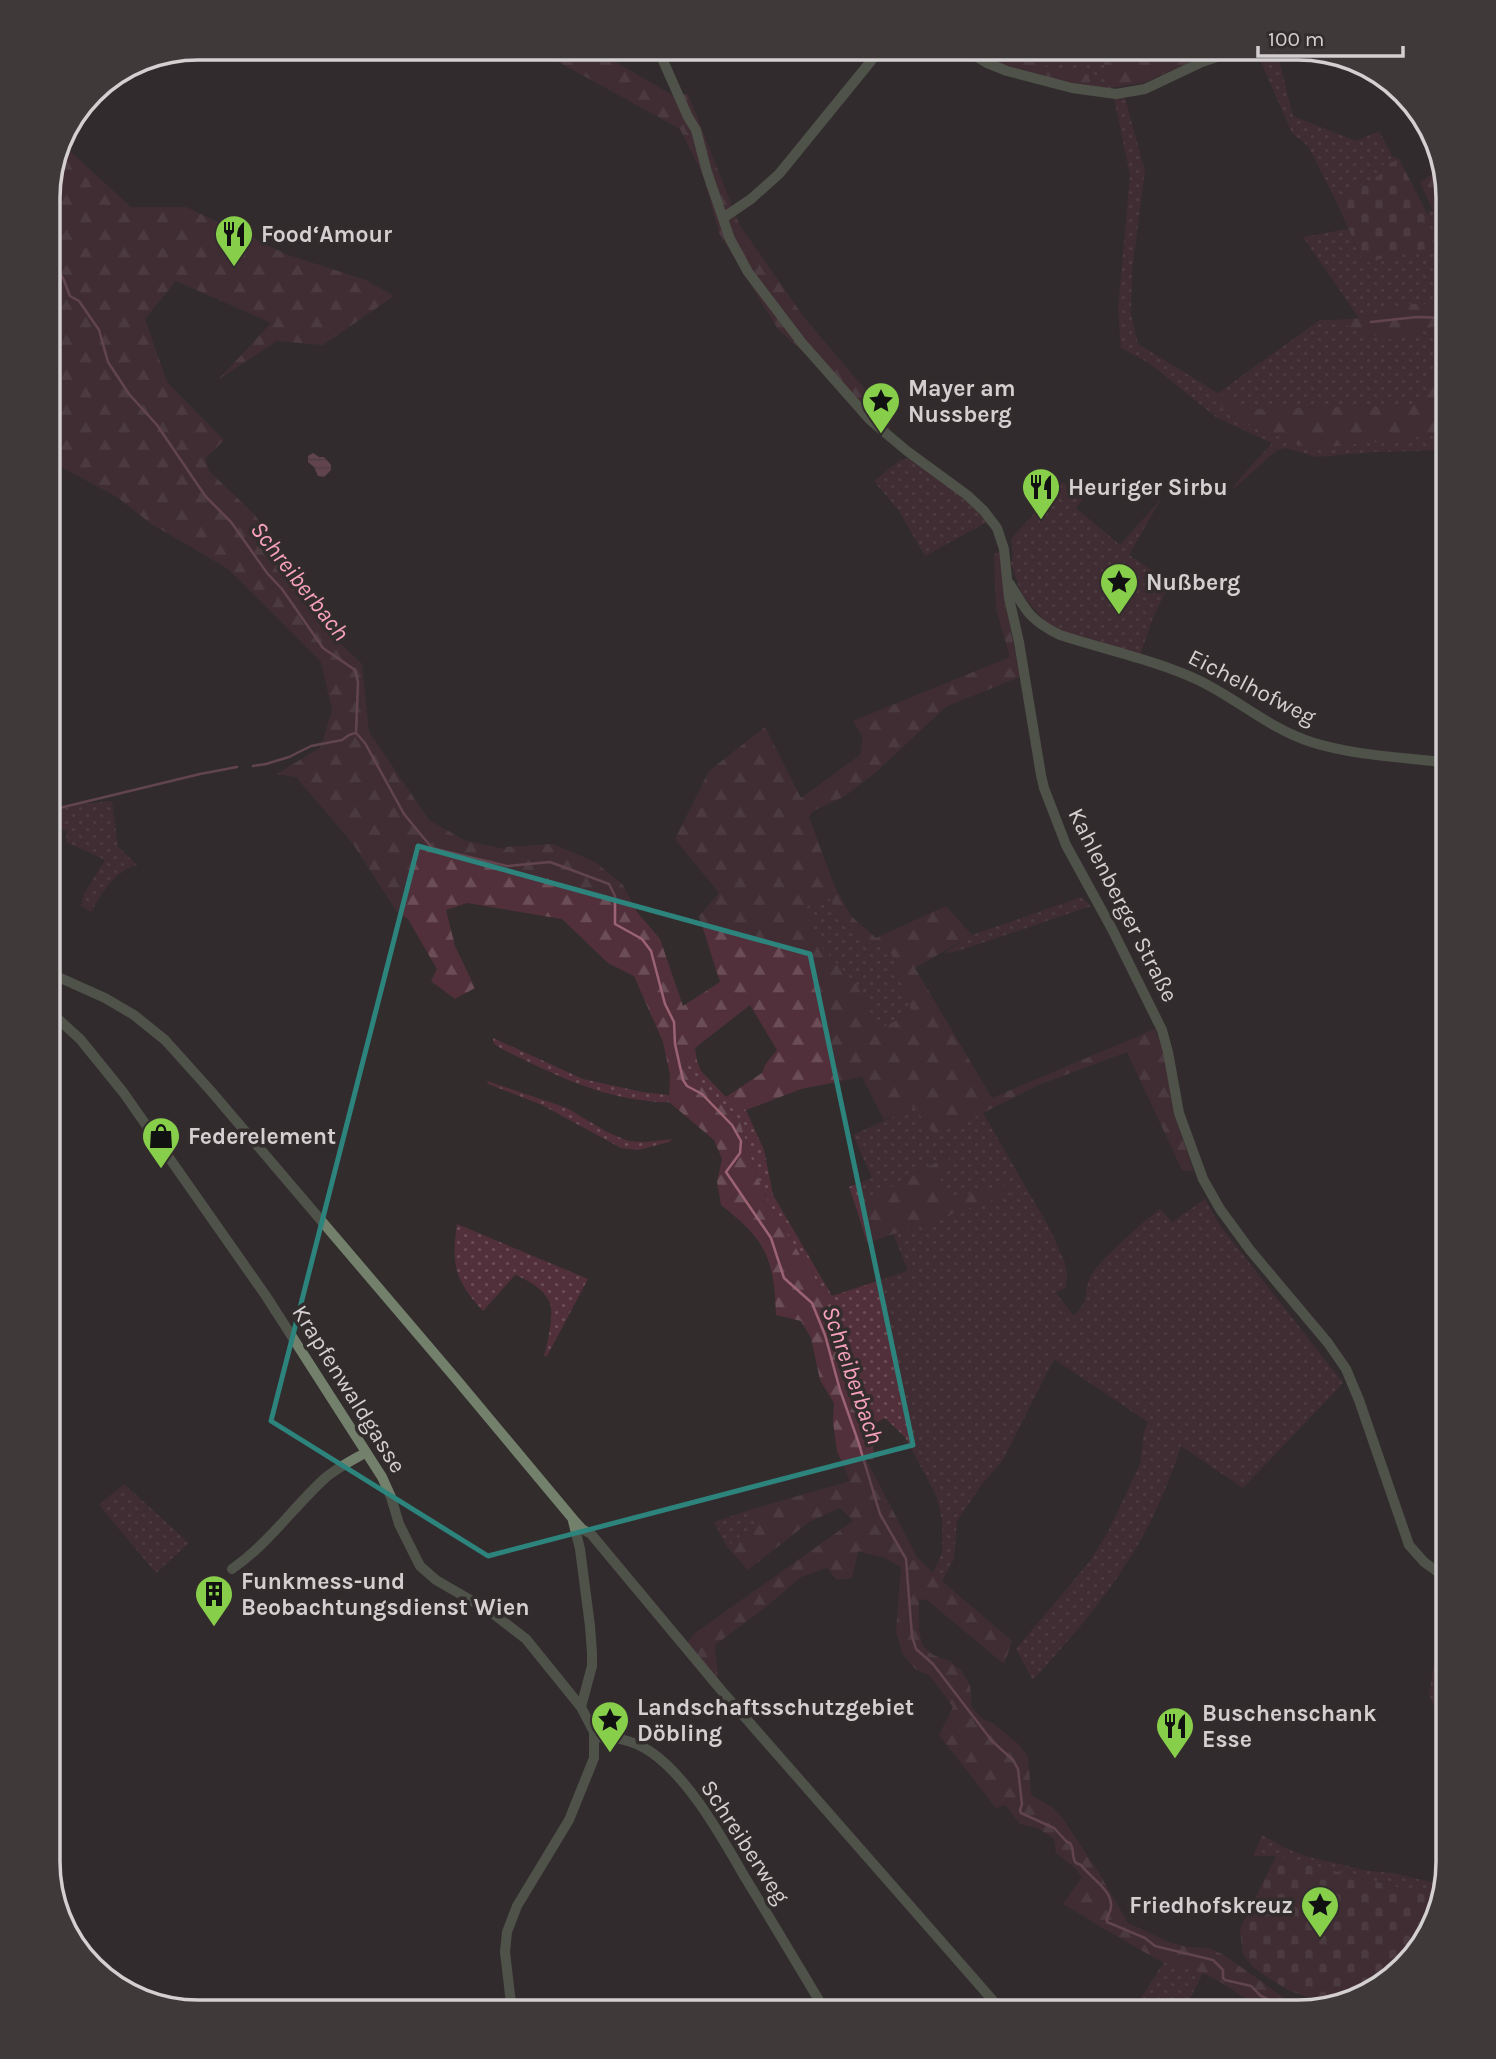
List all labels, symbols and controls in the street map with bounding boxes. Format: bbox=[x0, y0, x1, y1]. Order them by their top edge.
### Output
scale bar bbox=[1258, 14, 1403, 58]
text: 100 m bbox=[1268, 27, 1325, 51]
restaurant icon: Food‘Amour bbox=[213, 213, 255, 268]
place label: Food‘Amour bbox=[261, 221, 392, 248]
place label: Mayer am Nussberg bbox=[908, 375, 1015, 428]
place icon: Mayer am Nussberg bbox=[860, 380, 902, 435]
restaurant icon: Heuriger Sirbu bbox=[1020, 466, 1062, 521]
place label: Heuriger Sirbu bbox=[1068, 474, 1228, 501]
water label: Schreiberbach bbox=[245, 516, 355, 646]
place icon: Nußberg bbox=[1098, 561, 1140, 616]
place label: Nußberg bbox=[1146, 569, 1240, 596]
street label: Eichelhofweg bbox=[1184, 643, 1320, 731]
street label: Kahlenberger Straße bbox=[1062, 804, 1184, 1006]
shop icon: Federelement bbox=[140, 1115, 182, 1170]
place label: Federelement bbox=[188, 1123, 336, 1150]
street label: Krapfenwaldgasse bbox=[286, 1300, 412, 1478]
water label: Schreiberbach bbox=[816, 1302, 890, 1448]
place label: Funkmess-und Beobachtungsdienst Wien bbox=[241, 1568, 530, 1621]
building icon: Funkmess-und Beobachtungsdienst Wien bbox=[193, 1573, 235, 1628]
place label: Landschaftsschutzgebiet Döbling bbox=[637, 1694, 914, 1747]
place icon: Landschaftsschutzgebiet Döbling bbox=[589, 1699, 631, 1754]
place label: Buschenschank Esse bbox=[1202, 1700, 1377, 1753]
restaurant icon: Buschenschank Esse bbox=[1154, 1705, 1196, 1760]
street label: Schreiberweg bbox=[695, 1775, 795, 1909]
place icon: Friedhofskreuz bbox=[1299, 1884, 1341, 1939]
place label: Friedhofskreuz bbox=[1129, 1892, 1293, 1919]

